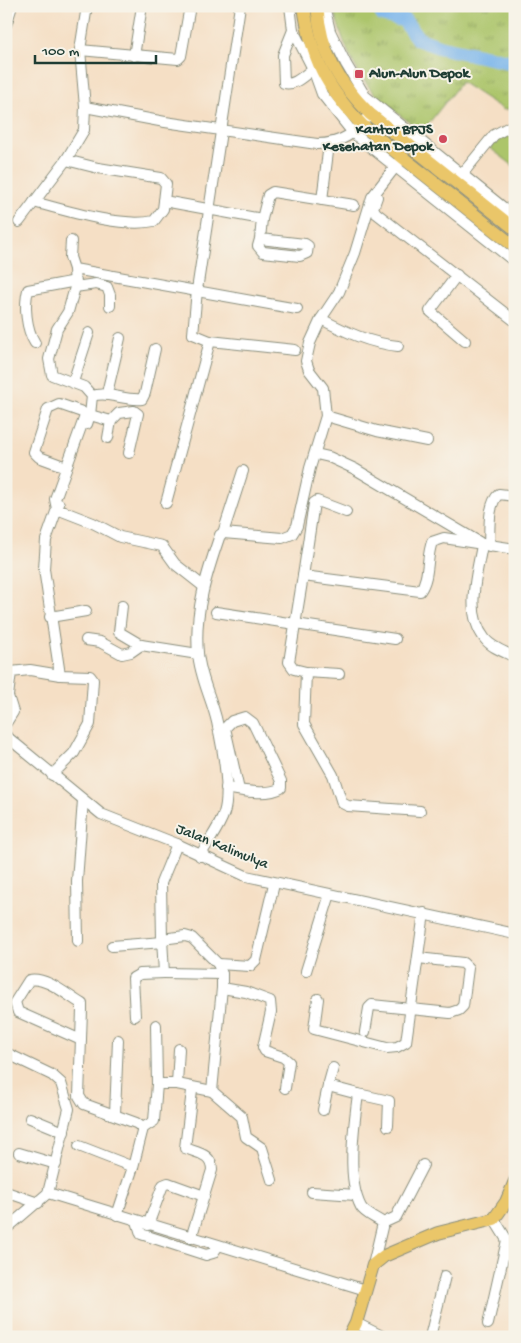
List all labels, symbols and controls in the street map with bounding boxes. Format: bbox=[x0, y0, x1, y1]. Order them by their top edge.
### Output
scale bar bbox=[35, 32, 156, 64]
text: 100 m bbox=[41, 43, 80, 61]
place label: Alun-Alun Depok bbox=[368, 65, 472, 83]
marker: Alun-Alun Depok bbox=[353, 68, 365, 80]
place label: Kantor BPJS Kesehatan Depok bbox=[322, 121, 435, 156]
marker: Kantor BPJS Kesehatan Depok bbox=[437, 133, 449, 145]
street label: Jalan Kalimulya bbox=[173, 820, 272, 874]

